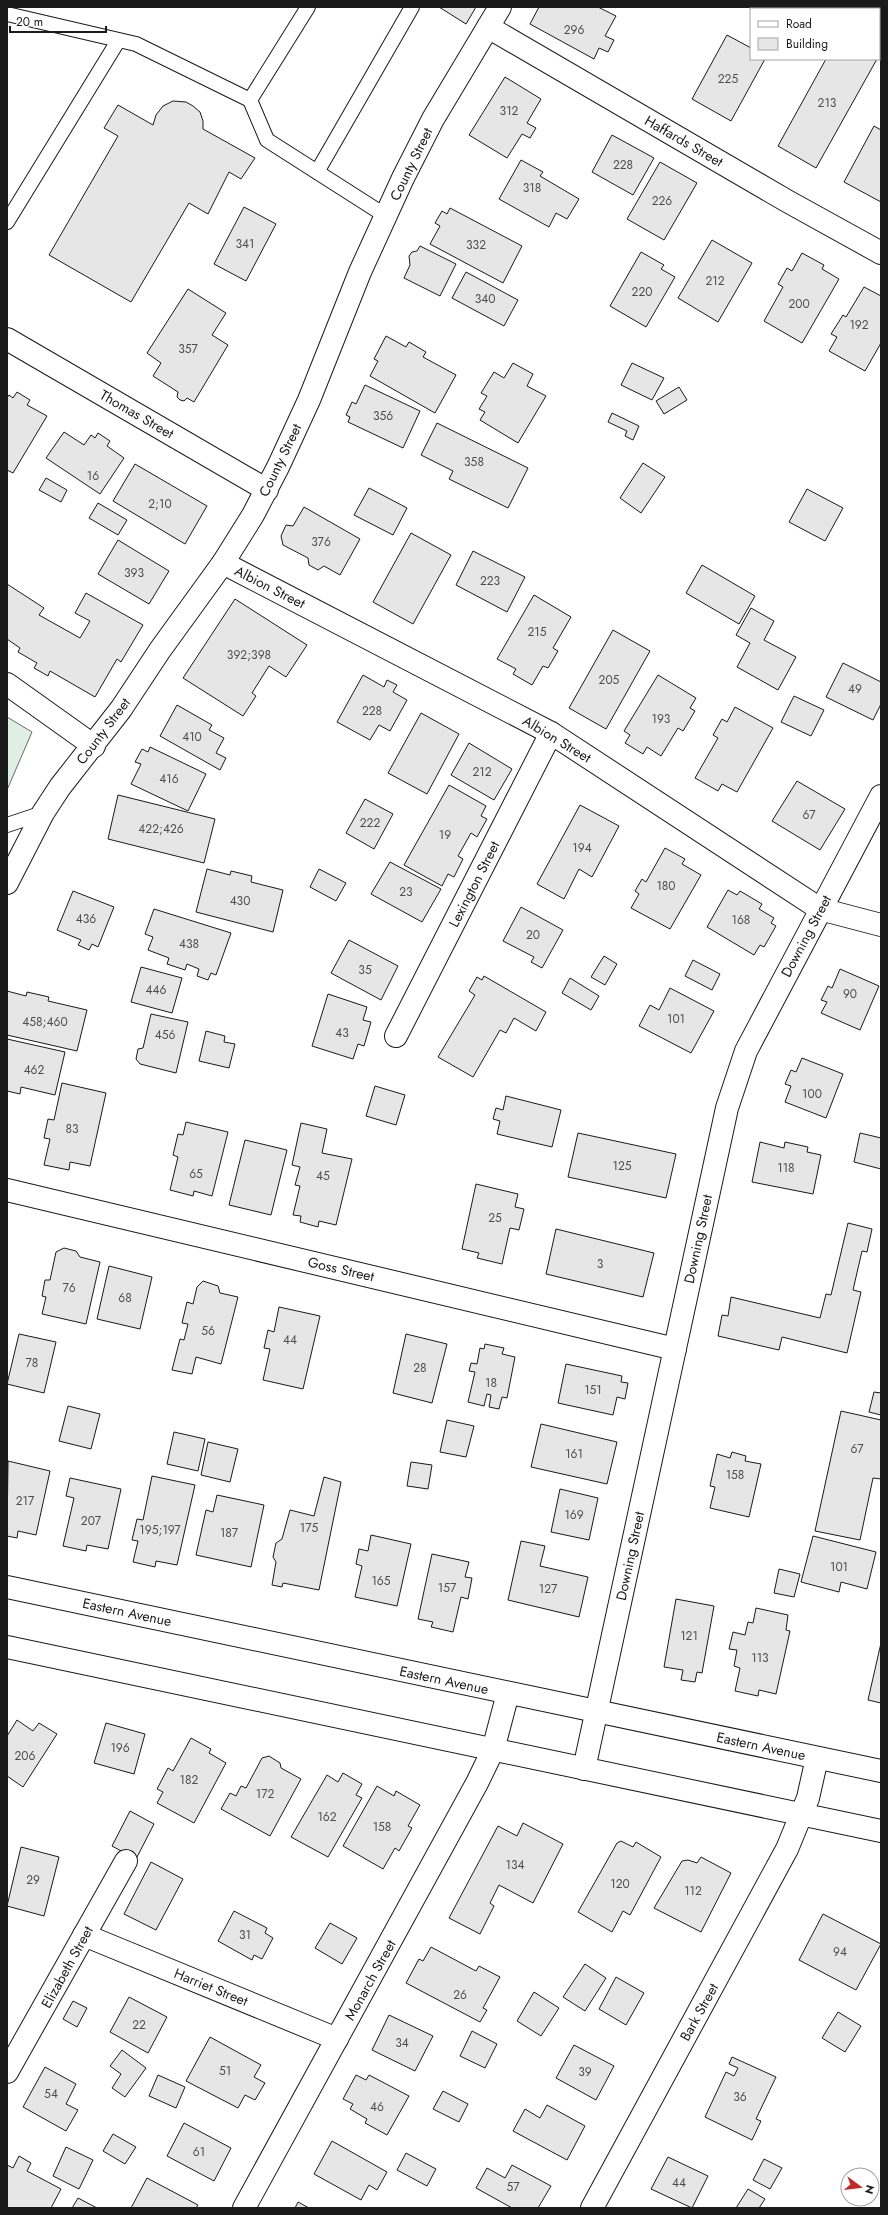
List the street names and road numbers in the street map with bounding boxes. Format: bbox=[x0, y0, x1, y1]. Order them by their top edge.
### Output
street label: Haffards Street bbox=[641, 110, 727, 172]
street label: County Street bbox=[385, 124, 438, 204]
street label: Thomas Street bbox=[96, 385, 178, 444]
street label: County Street bbox=[254, 420, 307, 500]
street label: Albion Street bbox=[231, 561, 309, 614]
street label: County Street bbox=[71, 693, 135, 769]
street label: Albion Street bbox=[519, 711, 596, 768]
street label: Lexington Street bbox=[444, 837, 505, 930]
street label: Downing Street bbox=[776, 891, 836, 981]
street label: Downing Street bbox=[679, 1192, 717, 1285]
street label: Goss Street bbox=[306, 1252, 377, 1286]
street label: Downing Street bbox=[611, 1509, 649, 1602]
street label: Eastern Avenue bbox=[81, 1593, 173, 1631]
street label: Eastern Avenue bbox=[398, 1661, 490, 1699]
street label: Eastern Avenue bbox=[715, 1727, 807, 1765]
street label: Elizabeth Street bbox=[36, 1922, 98, 2012]
street label: Monarch Street bbox=[340, 1936, 401, 2024]
street label: Harriet Street bbox=[171, 1963, 252, 2011]
street label: Bark Street bbox=[675, 1979, 723, 2044]

